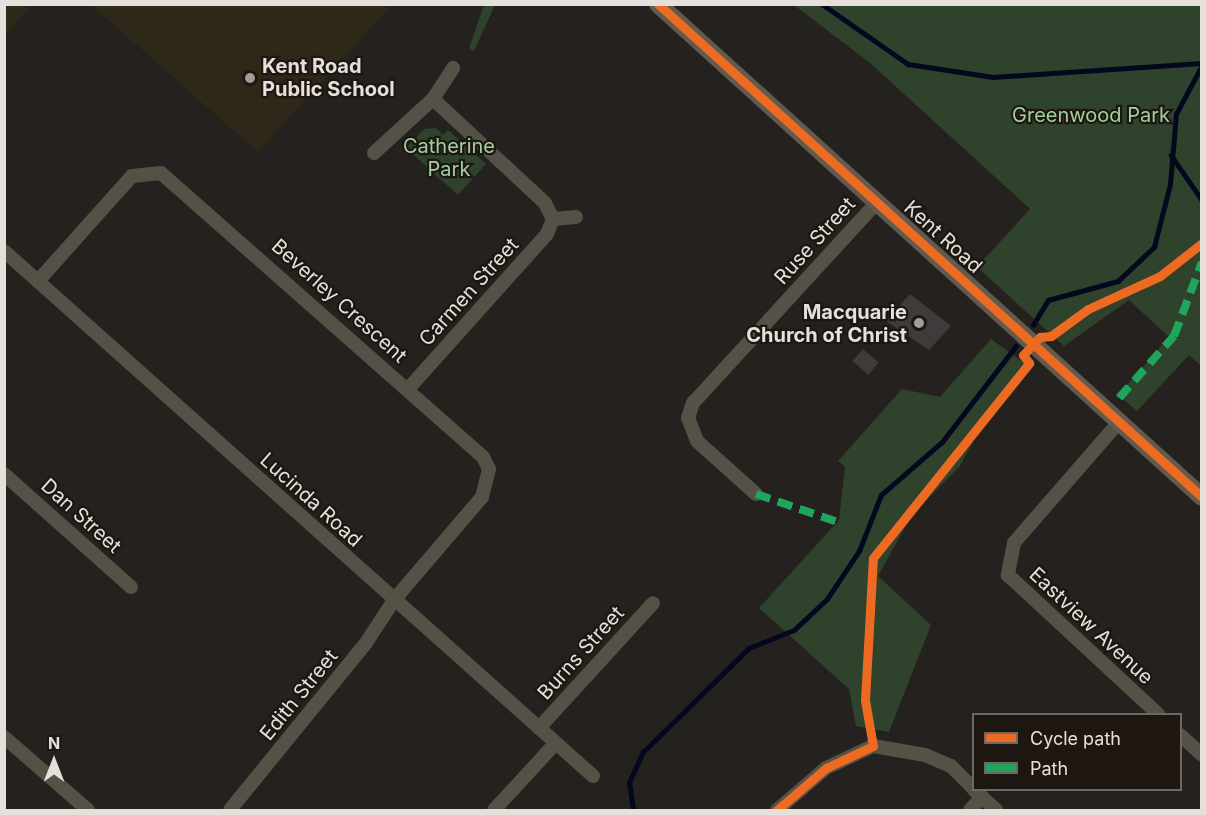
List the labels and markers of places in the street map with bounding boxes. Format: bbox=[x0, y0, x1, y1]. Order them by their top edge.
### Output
place label: Kent Road Public School bbox=[262, 54, 395, 101]
marker: Kent Road Public School bbox=[243, 71, 257, 85]
place label: Macquarie Church of Christ bbox=[746, 300, 907, 347]
marker: Macquarie Church of Christ bbox=[912, 316, 926, 330]

